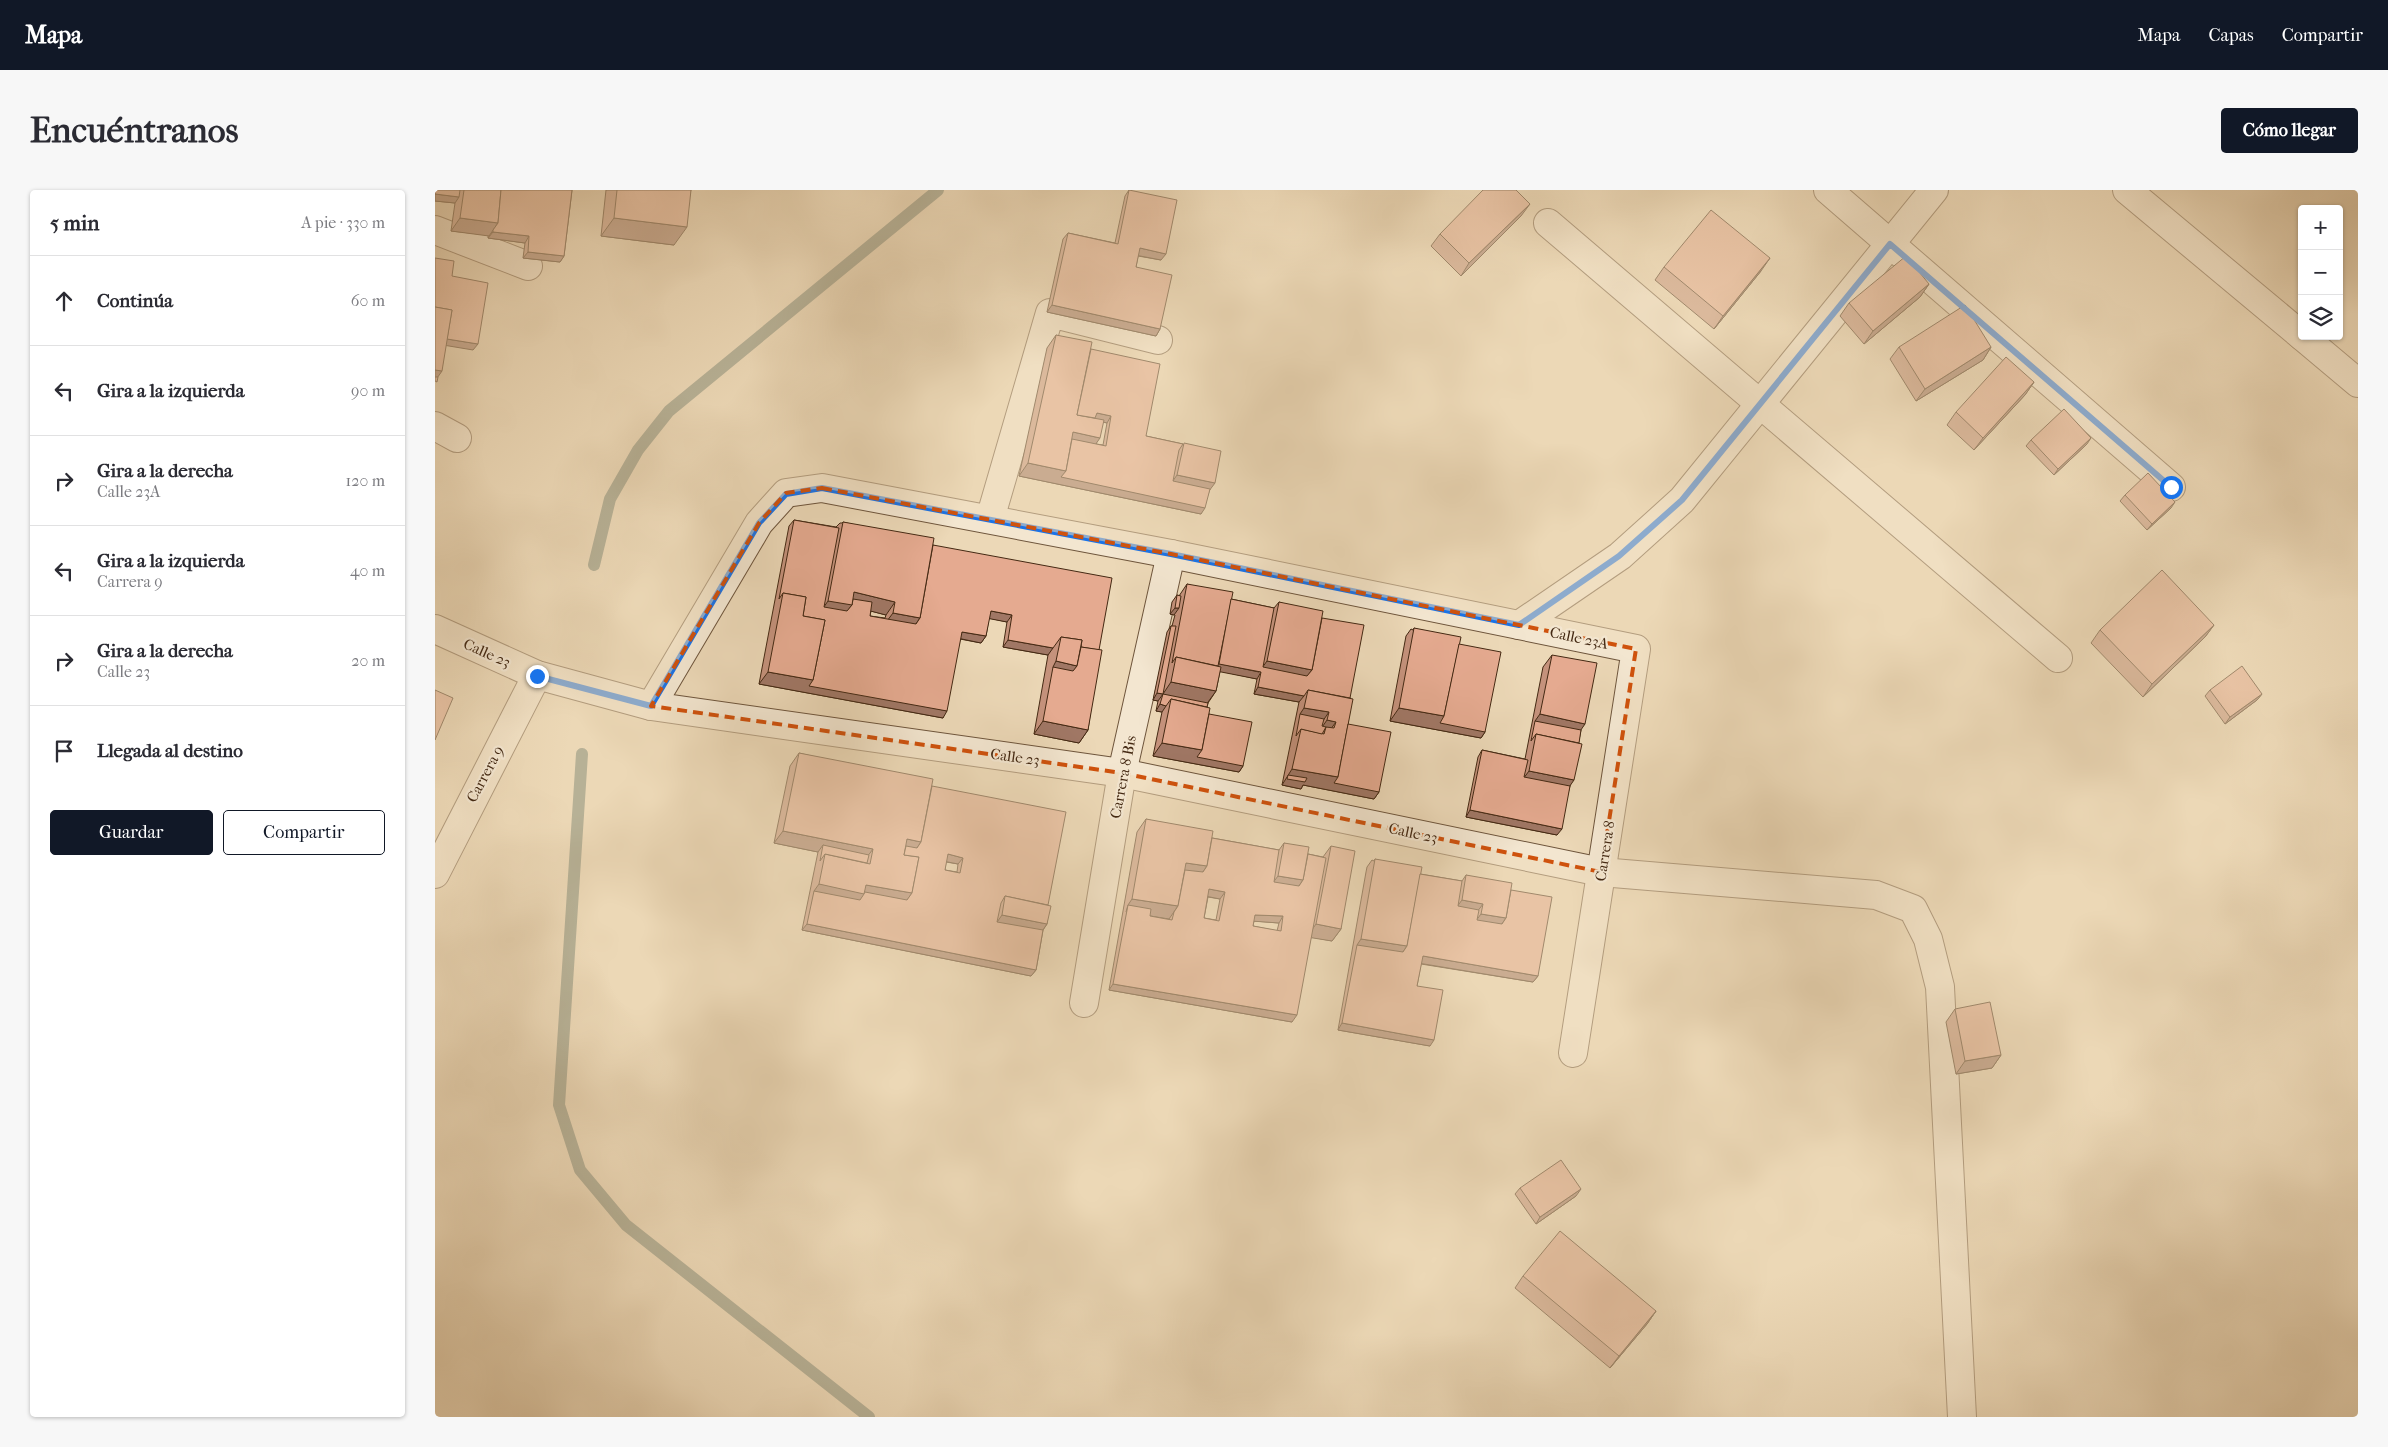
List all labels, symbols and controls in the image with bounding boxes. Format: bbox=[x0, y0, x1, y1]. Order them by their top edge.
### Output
text: Mapa bbox=[25, 21, 82, 49]
text: Mapa bbox=[2138, 25, 2180, 46]
text: Capas bbox=[2208, 25, 2254, 46]
text: Compartir bbox=[2282, 25, 2363, 46]
button: Cómo llegar bbox=[2221, 108, 2358, 153]
text: Encuéntranos bbox=[30, 110, 238, 151]
map controls bbox=[2298, 205, 2343, 340]
button: + bbox=[2298, 205, 2343, 250]
text: 5 min bbox=[50, 211, 99, 235]
text: A pie · 330 m bbox=[301, 213, 385, 232]
button: − bbox=[2298, 250, 2343, 295]
icon: ahead bbox=[50, 287, 78, 315]
text: Continúa bbox=[97, 290, 173, 312]
text: 60 m bbox=[351, 291, 385, 310]
button: layers bbox=[2298, 295, 2343, 340]
icon: left bbox=[50, 377, 78, 405]
text: Gira a la izquierda bbox=[97, 380, 244, 402]
text: 90 m bbox=[351, 381, 385, 400]
text: Gira a la derecha bbox=[97, 460, 233, 482]
icon: right bbox=[50, 467, 78, 495]
text: 120 m bbox=[346, 471, 385, 490]
route start bbox=[2160, 476, 2183, 499]
text: Calle 23A bbox=[97, 482, 160, 501]
text: Gira a la izquierda bbox=[97, 550, 244, 572]
icon: left bbox=[50, 557, 78, 585]
text: 40 m bbox=[350, 561, 385, 580]
text: Carrera 9 bbox=[97, 572, 163, 591]
street label: Calle 23A bbox=[1548, 623, 1610, 653]
street label: Calle 23 bbox=[461, 635, 513, 671]
text: Gira a la derecha bbox=[97, 640, 233, 662]
icon: right bbox=[50, 647, 78, 675]
text: 20 m bbox=[351, 651, 385, 670]
text: Calle 23 bbox=[97, 662, 150, 681]
route end bbox=[526, 665, 549, 688]
street label: Carrera 8 Bis bbox=[1106, 734, 1140, 820]
icon: arrive bbox=[50, 737, 78, 765]
text: Llegada al destino bbox=[97, 740, 243, 762]
street label: Carrera 9 bbox=[463, 742, 507, 805]
street label: Calle 23 bbox=[989, 745, 1041, 769]
button: Guardar bbox=[50, 810, 213, 855]
button: Compartir bbox=[223, 810, 385, 855]
street label: Calle 23 bbox=[1387, 819, 1439, 847]
street label: Carrera 8 bbox=[1591, 819, 1619, 883]

